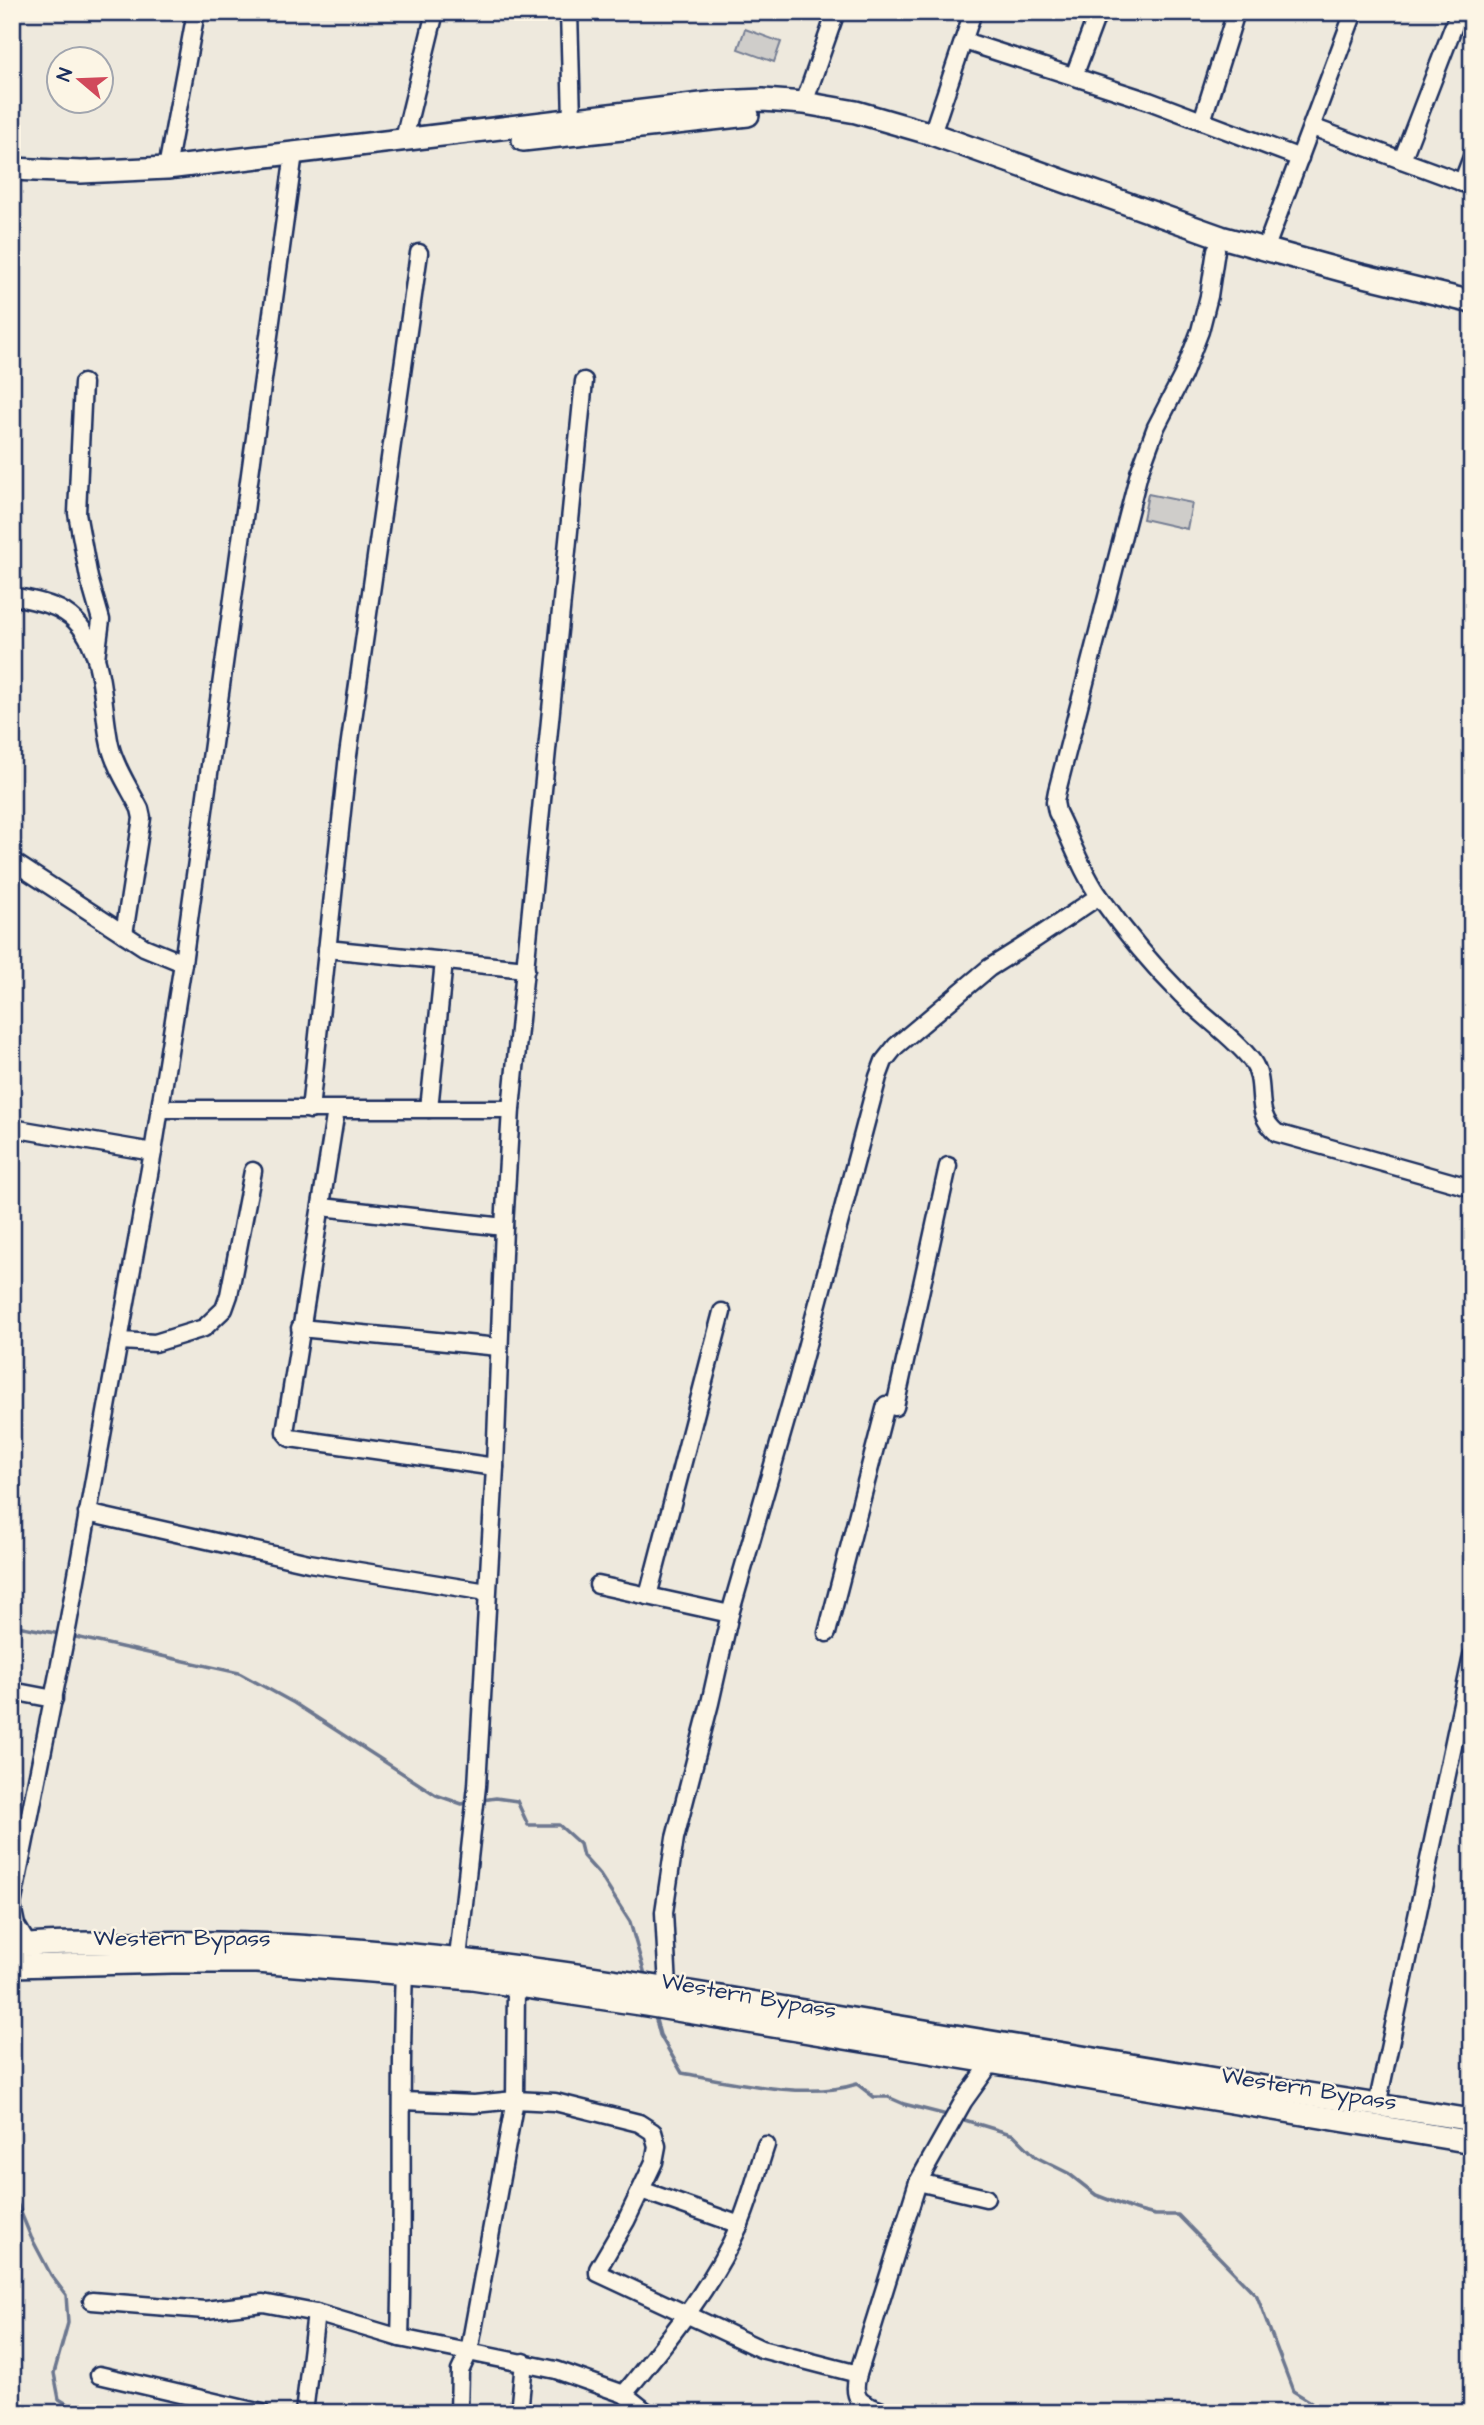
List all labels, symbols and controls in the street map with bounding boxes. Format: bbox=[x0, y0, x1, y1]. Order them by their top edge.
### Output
north arrow bbox=[46, 46, 116, 116]
text: N bbox=[51, 65, 80, 85]
street label: Western Bypass bbox=[93, 1922, 271, 1955]
street label: Western Bypass bbox=[659, 1965, 839, 2028]
street label: Western Bypass bbox=[1219, 2059, 1399, 2120]

